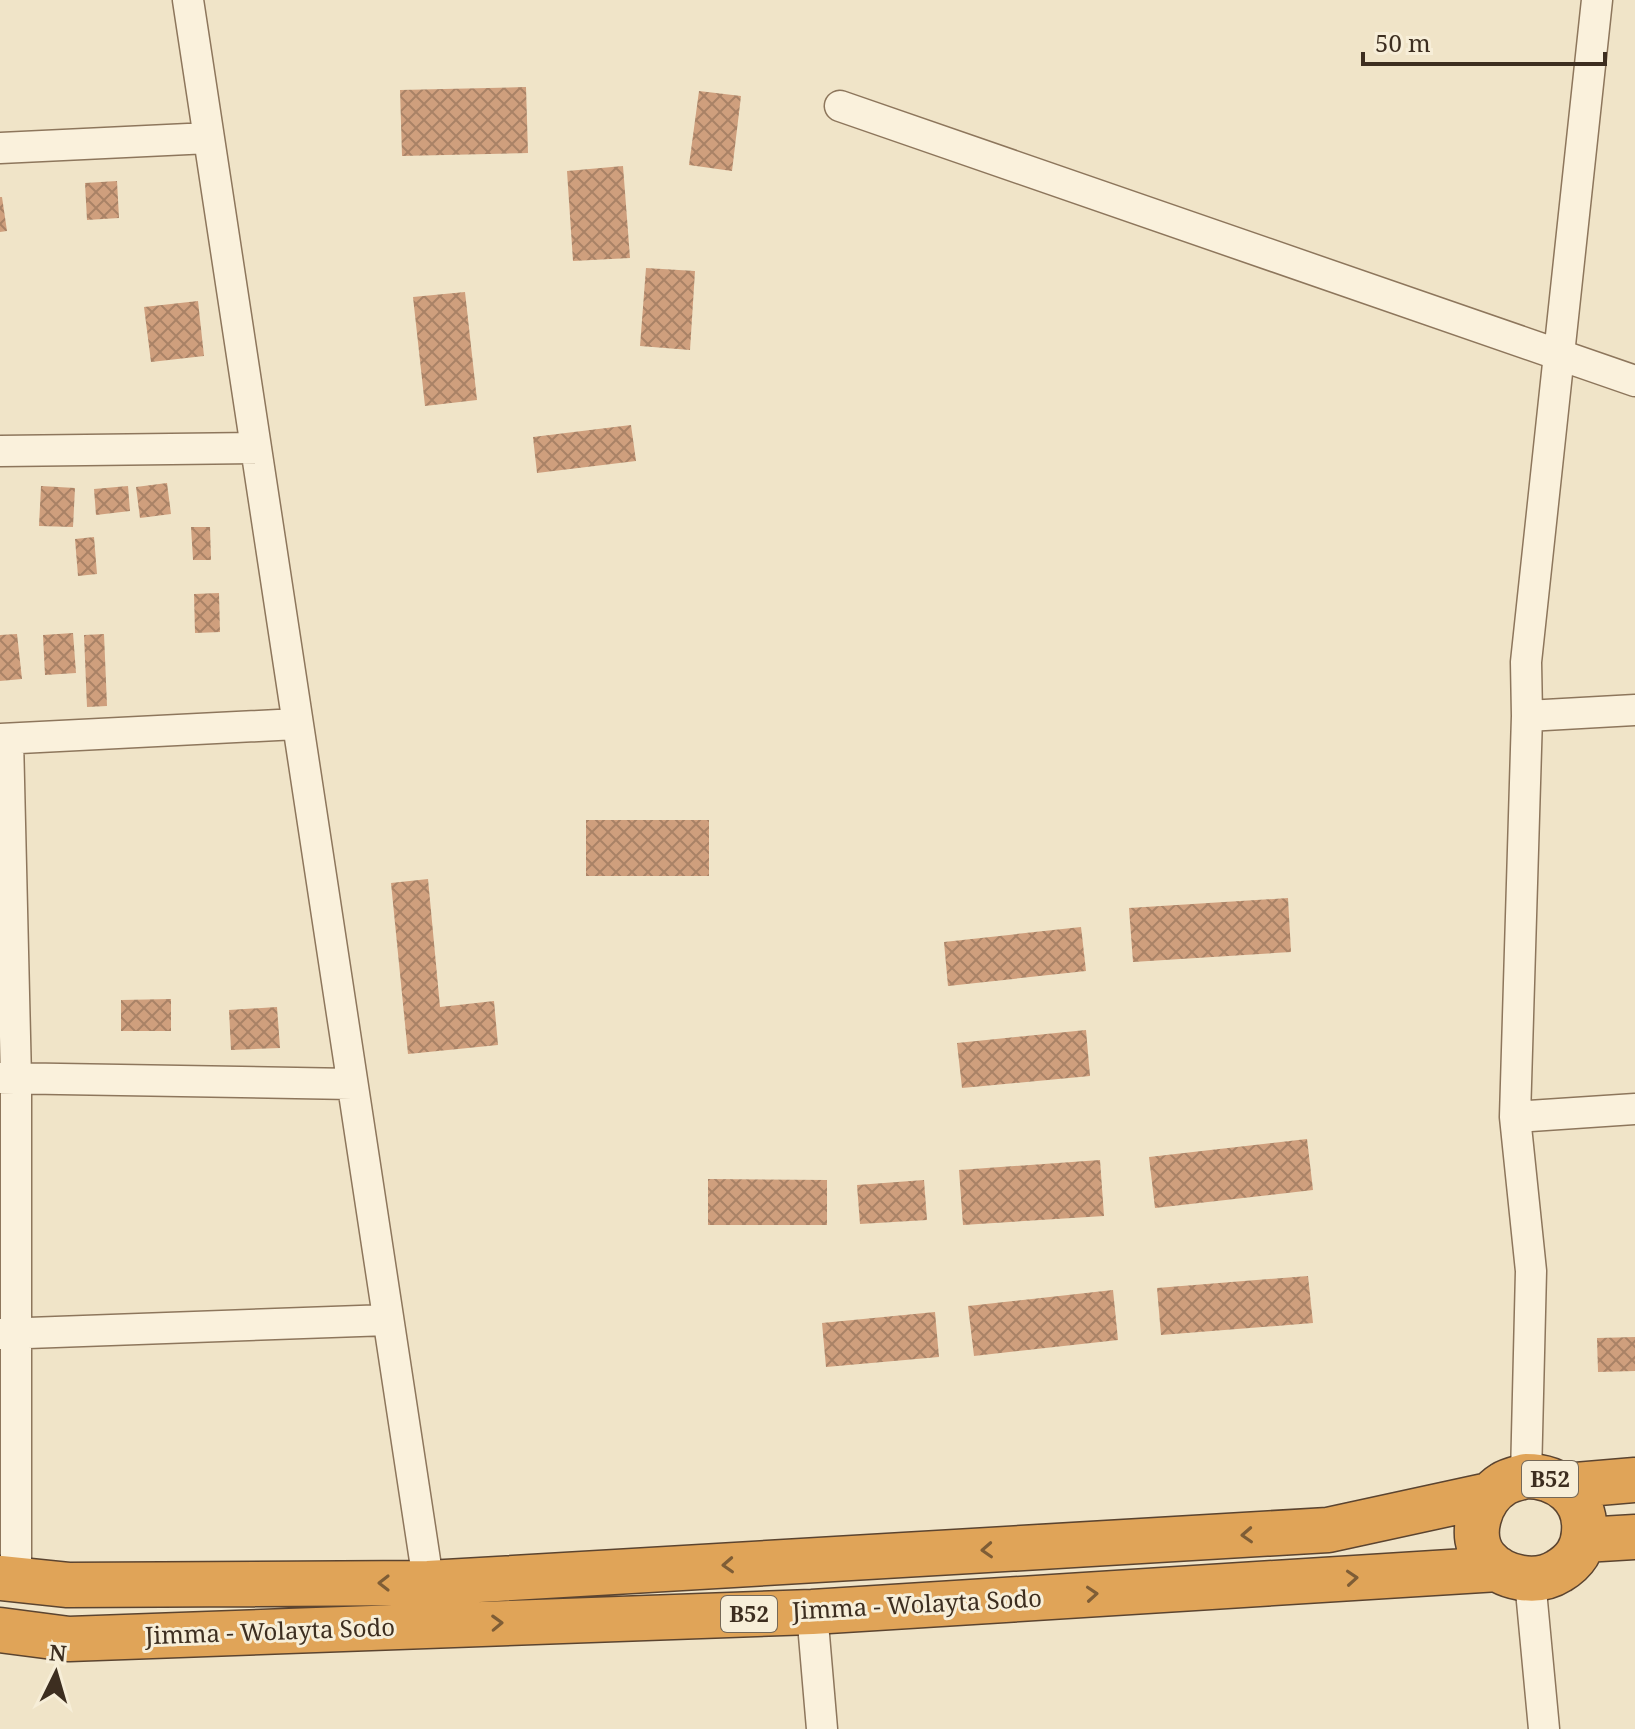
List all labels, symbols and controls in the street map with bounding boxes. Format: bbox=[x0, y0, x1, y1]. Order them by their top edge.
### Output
scale bar bbox=[1363, 16, 1605, 66]
text: 50 m bbox=[1375, 26, 1431, 59]
road number: B52 bbox=[1522, 1461, 1578, 1497]
one-way arrow bbox=[1240, 1526, 1253, 1543]
one-way arrow bbox=[980, 1541, 993, 1558]
one-way arrow bbox=[721, 1556, 734, 1573]
one-way arrow bbox=[1346, 1570, 1359, 1587]
one-way arrow bbox=[377, 1574, 390, 1592]
street label: Jimma - Wolayta Sodo bbox=[790, 1580, 1043, 1627]
one-way arrow bbox=[1086, 1586, 1099, 1603]
road number: B52 bbox=[721, 1596, 777, 1632]
street label: Jimma - Wolayta Sodo bbox=[143, 1610, 396, 1651]
one-way arrow bbox=[491, 1614, 504, 1631]
north arrow bbox=[16, 1633, 96, 1713]
text: N bbox=[48, 1636, 68, 1668]

